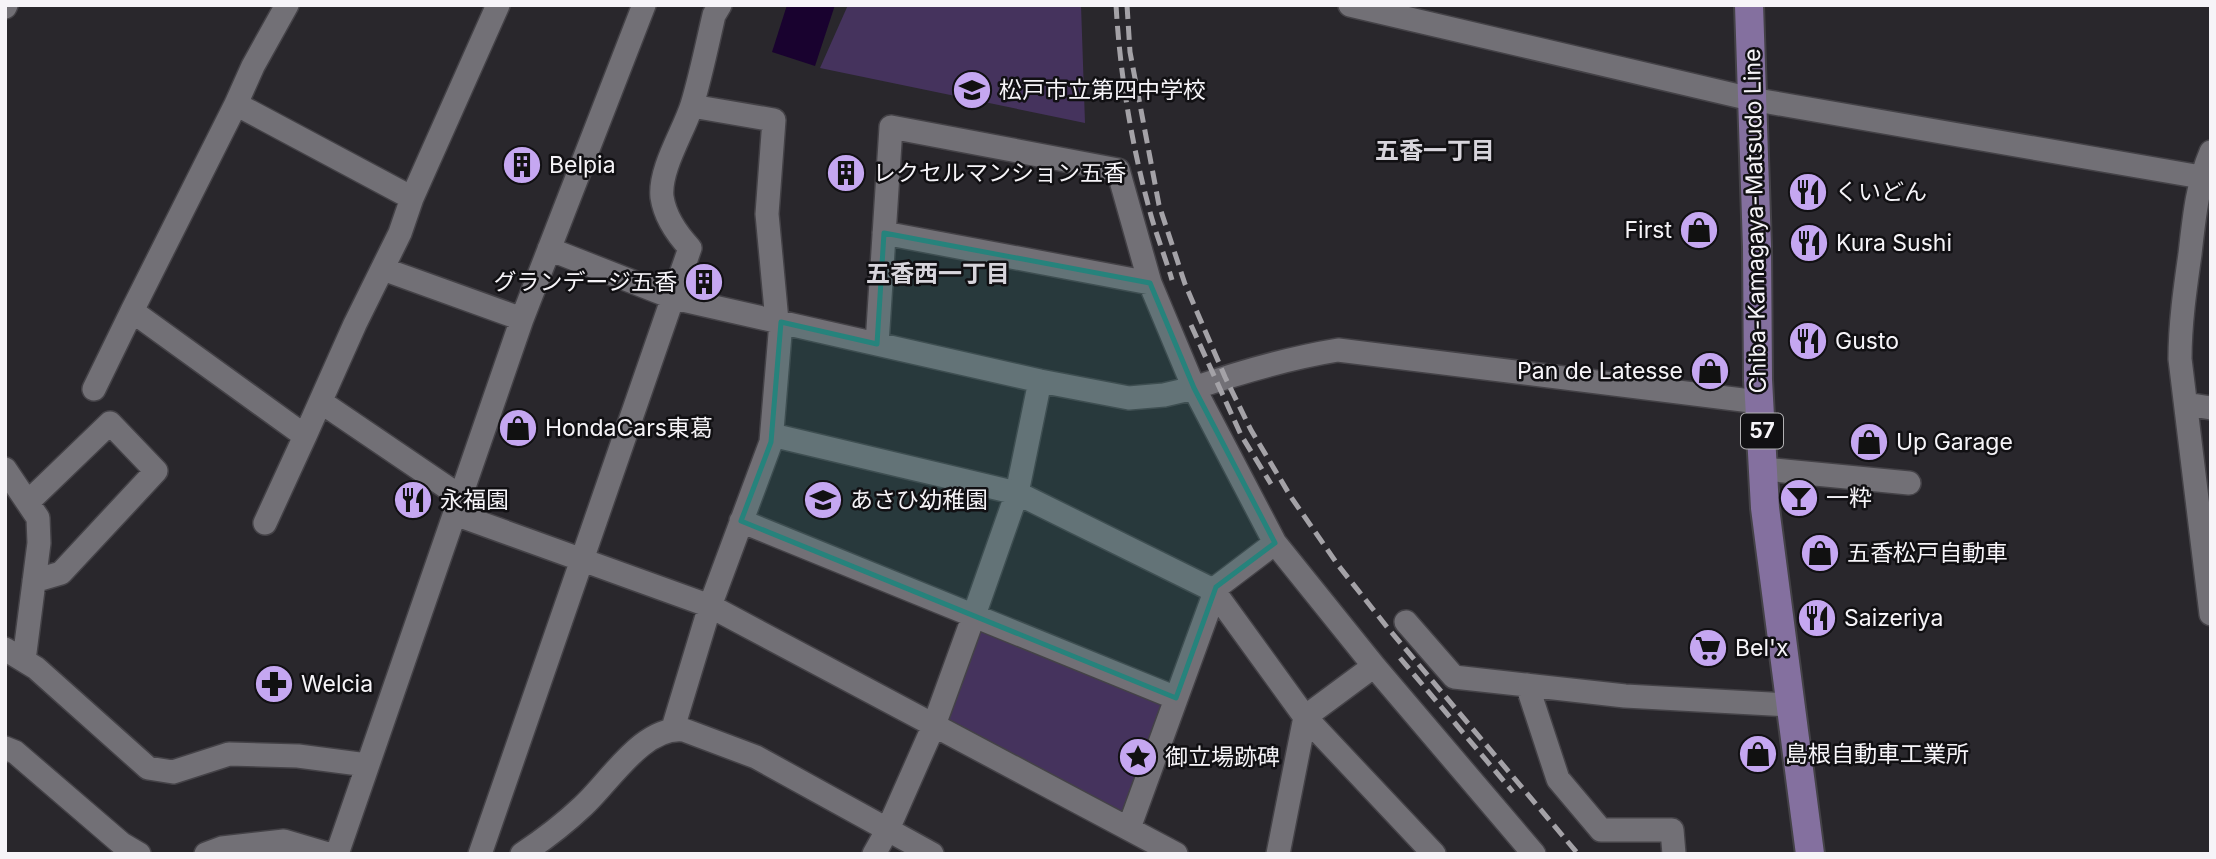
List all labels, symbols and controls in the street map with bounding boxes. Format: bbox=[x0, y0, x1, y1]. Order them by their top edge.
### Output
street label: Chiba-Kamagaya-Matsudo Line bbox=[1738, 48, 1772, 394]
school or university icon: 松戸市立第四中学校 bbox=[951, 69, 993, 111]
place label: 松戸市立第四中学校 bbox=[999, 76, 1206, 104]
district label: 五香一丁目 bbox=[1375, 136, 1495, 165]
building icon: Belpia bbox=[501, 144, 543, 186]
place label: Belpia bbox=[549, 151, 616, 179]
building icon: レクセルマンション五香 bbox=[825, 152, 867, 194]
place label: レクセルマンション五香 bbox=[873, 159, 1126, 187]
restaurant icon: くいどん bbox=[1787, 171, 1829, 213]
place label: くいどん bbox=[1835, 178, 1927, 206]
shop icon: First bbox=[1678, 209, 1720, 251]
place label: First bbox=[1625, 216, 1672, 244]
restaurant icon: Kura Sushi bbox=[1788, 222, 1830, 264]
place label: Kura Sushi bbox=[1836, 229, 1952, 257]
district label: 五香西一丁目 bbox=[866, 259, 1010, 288]
building icon: グランデージ五香 bbox=[683, 261, 725, 303]
place label: グランデージ五香 bbox=[493, 268, 677, 296]
restaurant icon: Gusto bbox=[1787, 320, 1829, 362]
place label: Gusto bbox=[1835, 327, 1899, 355]
shop icon: Pan de Latesse bbox=[1689, 350, 1731, 392]
place label: Pan de Latesse bbox=[1517, 357, 1683, 385]
shop icon: HondaCars東葛 bbox=[497, 407, 539, 449]
place label: HondaCars東葛 bbox=[545, 414, 713, 442]
road number: 57 bbox=[1741, 414, 1783, 448]
shop icon: Up Garage bbox=[1848, 421, 1890, 463]
place label: Up Garage bbox=[1896, 428, 2013, 456]
bar icon: 一粋 bbox=[1778, 477, 1820, 519]
restaurant icon: 永福園 bbox=[392, 479, 434, 521]
school or university icon: あさひ幼稚園 bbox=[802, 479, 844, 521]
place label: 一粋 bbox=[1826, 484, 1872, 512]
place label: 永福園 bbox=[440, 486, 509, 514]
place label: あさひ幼稚園 bbox=[850, 486, 988, 514]
shop icon: 五香松戸自動車 bbox=[1799, 532, 1841, 574]
place label: 五香松戸自動車 bbox=[1847, 539, 2008, 567]
restaurant icon: Saizeriya bbox=[1796, 597, 1838, 639]
place label: Saizeriya bbox=[1844, 604, 1943, 632]
supermarket icon: Bel'x bbox=[1687, 627, 1729, 669]
place label: Bel'x bbox=[1735, 634, 1788, 662]
pharmacy icon: Welcia bbox=[253, 663, 295, 705]
place label: Welcia bbox=[301, 670, 373, 698]
shop icon: 島根自動車工業所 bbox=[1737, 733, 1779, 775]
place icon: 御立場跡碑 bbox=[1117, 736, 1159, 778]
place label: 島根自動車工業所 bbox=[1785, 740, 1969, 768]
place label: 御立場跡碑 bbox=[1165, 743, 1280, 771]

